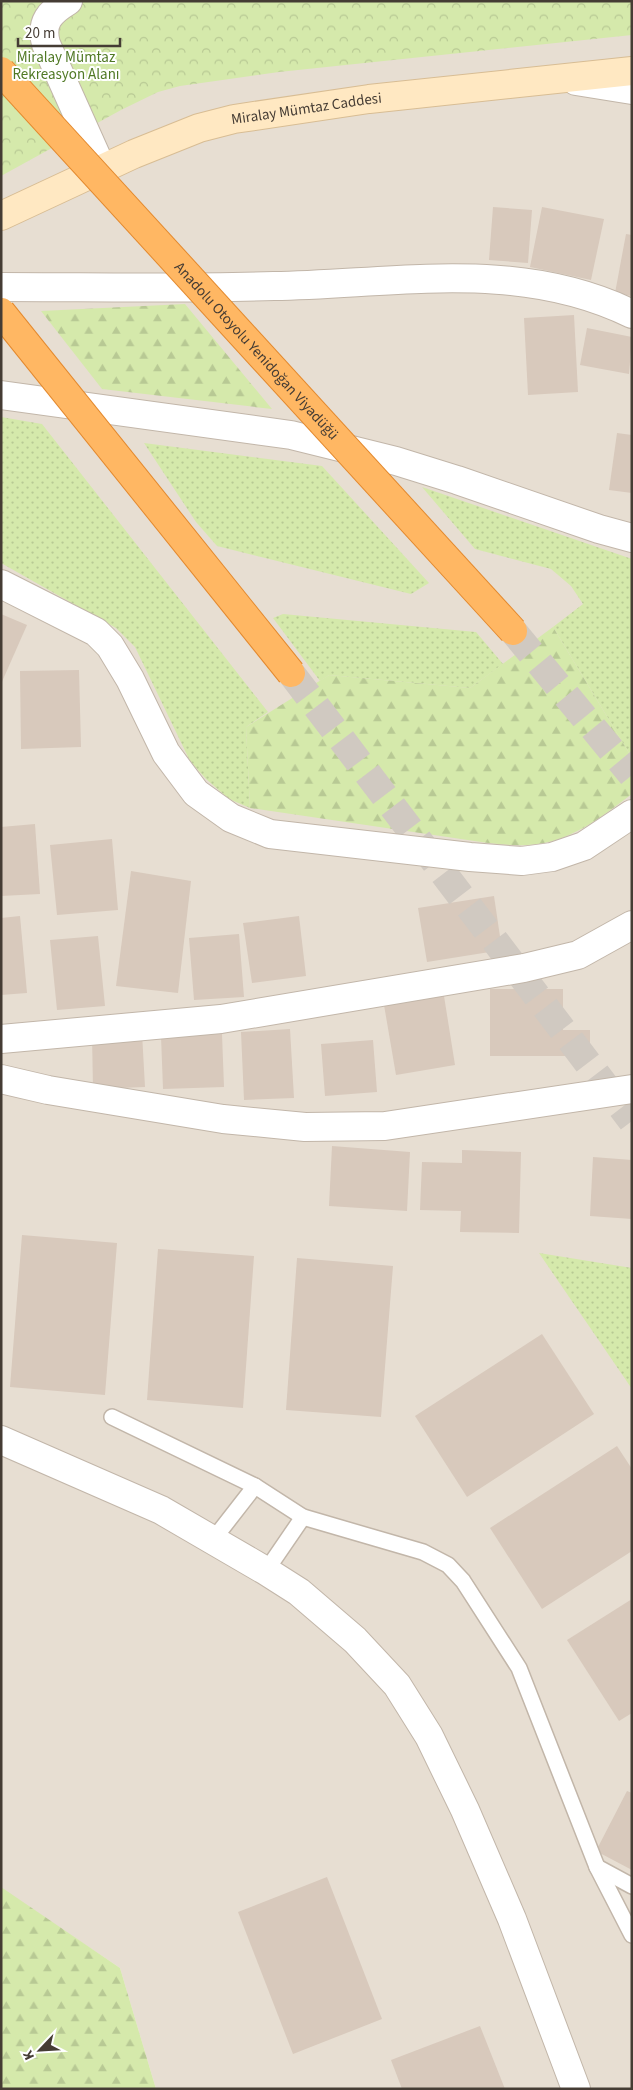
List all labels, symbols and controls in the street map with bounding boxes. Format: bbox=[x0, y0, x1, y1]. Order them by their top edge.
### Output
scale bar bbox=[18, 15, 120, 47]
text: 20 m bbox=[25, 23, 55, 44]
park label: Miralay Mümtaz Rekreasyon Alanı bbox=[12, 47, 120, 85]
street label: Miralay Mümtaz Caddesi bbox=[230, 88, 383, 130]
street label: Anadolu Otoyolu Yenidoğan Viyadüğü bbox=[169, 257, 343, 445]
north arrow bbox=[15, 2025, 65, 2075]
text: K bbox=[18, 2047, 40, 2063]

